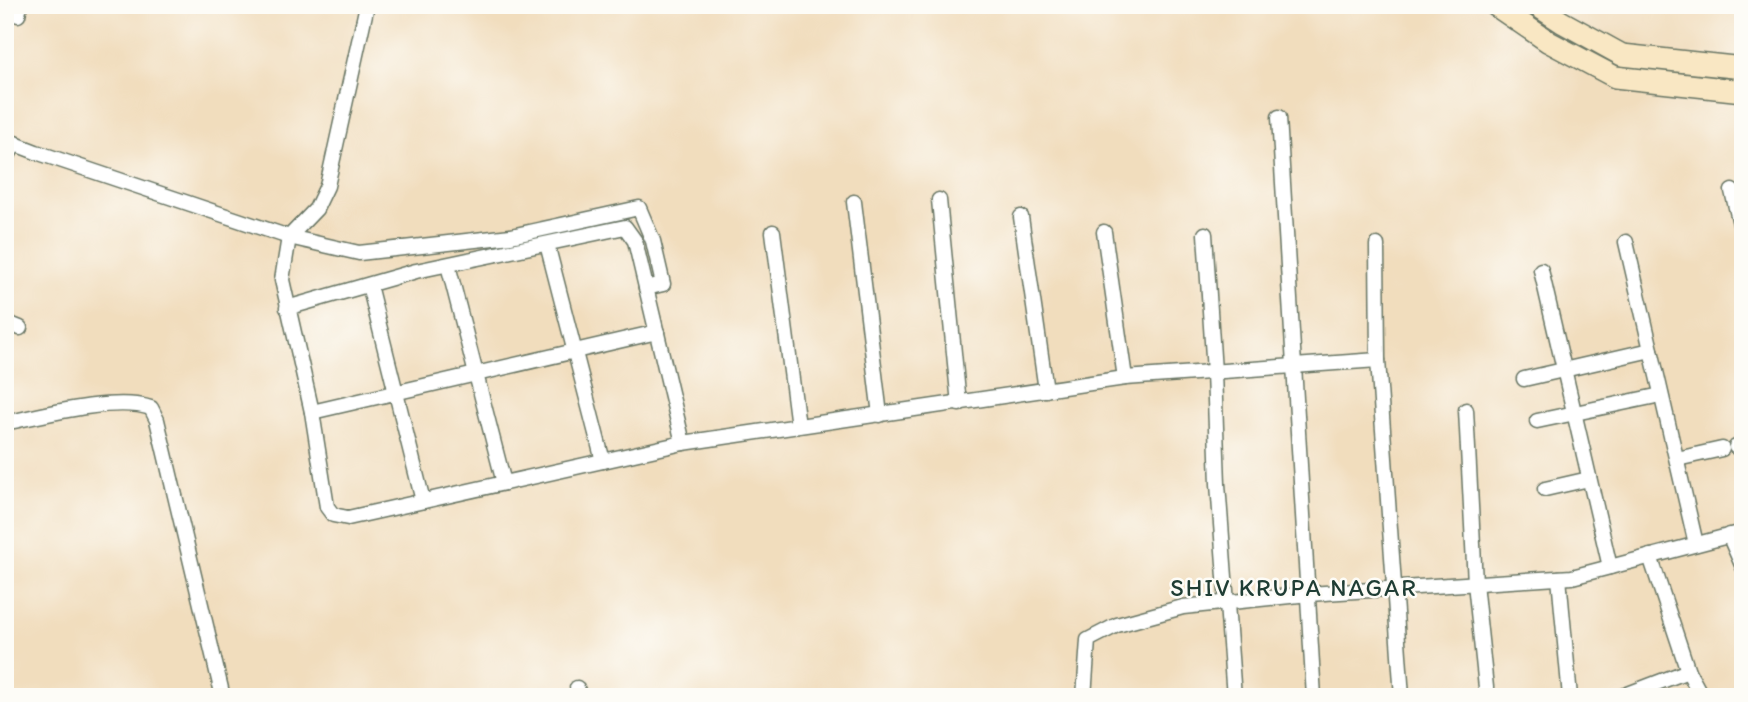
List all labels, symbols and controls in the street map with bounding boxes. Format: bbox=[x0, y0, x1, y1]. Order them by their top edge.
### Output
district label: SHIV KRUPA NAGAR bbox=[1170, 573, 1418, 602]

